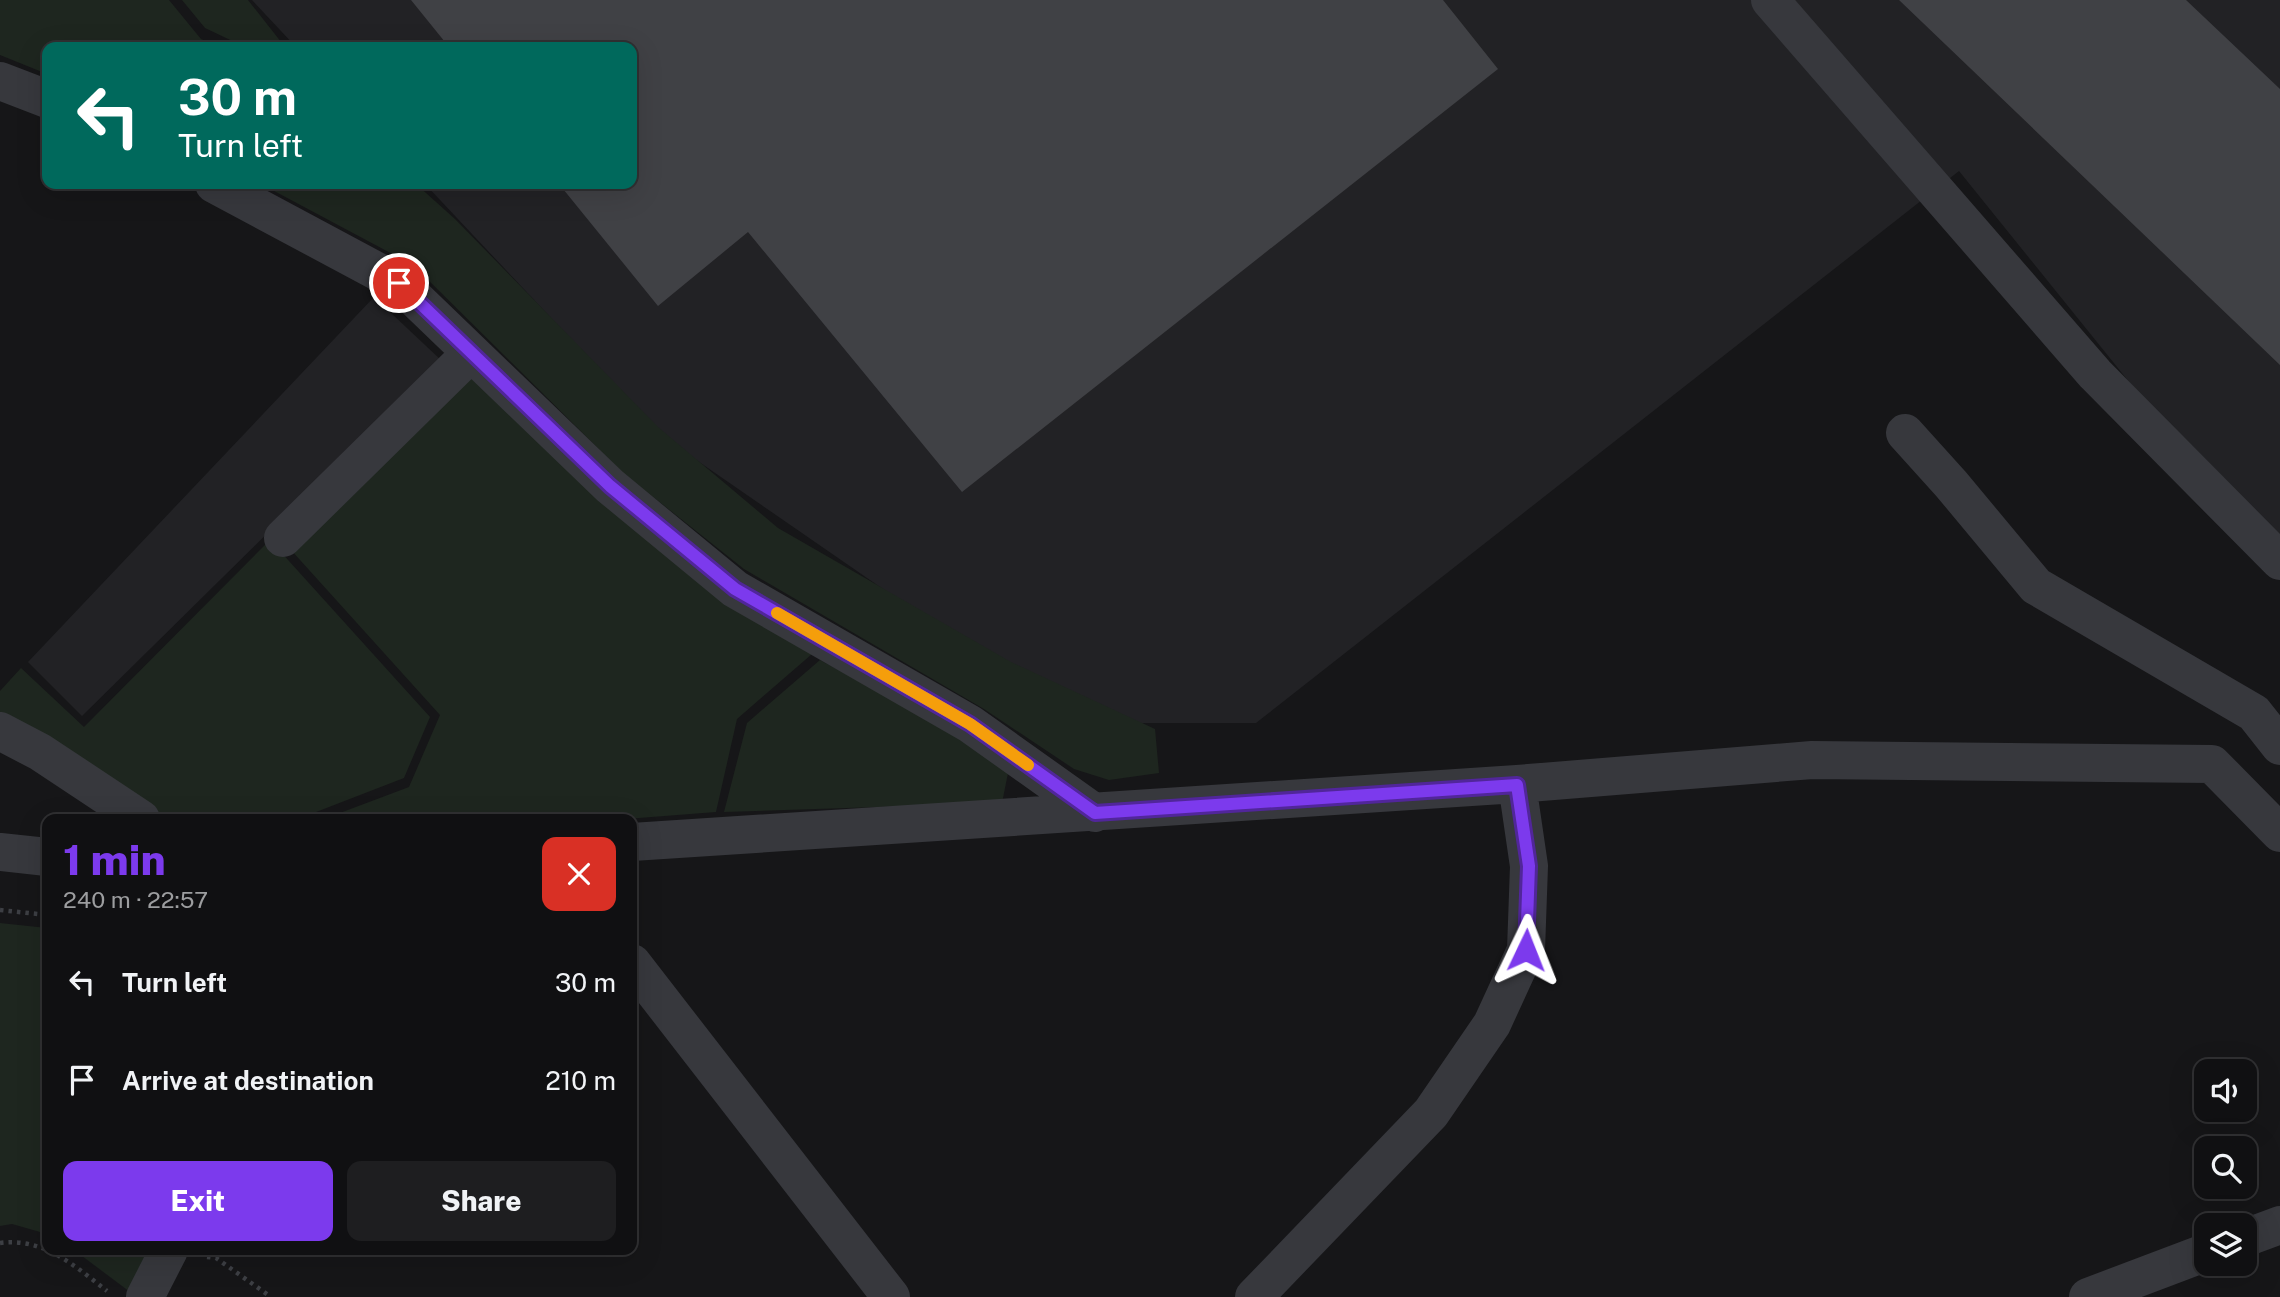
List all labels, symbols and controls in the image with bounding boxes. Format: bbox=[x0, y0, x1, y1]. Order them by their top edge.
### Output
text: 30 m bbox=[178, 68, 297, 126]
icon: left bbox=[63, 70, 154, 161]
text: Turn left bbox=[178, 127, 303, 164]
pin bbox=[369, 253, 429, 313]
icon: arrive bbox=[380, 264, 418, 302]
text: 1 min bbox=[63, 835, 166, 884]
button: close bbox=[542, 837, 616, 911]
text: 240 m · 22:57 bbox=[63, 886, 208, 913]
position arrow bbox=[1489, 913, 1563, 987]
icon: left bbox=[63, 963, 101, 1001]
text: Turn left bbox=[122, 967, 227, 998]
text: 30 m bbox=[555, 967, 616, 998]
map controls bbox=[2194, 1059, 2257, 1276]
button: sound bbox=[2194, 1059, 2257, 1122]
icon: arrive bbox=[63, 1061, 101, 1099]
text: Arrive at destination bbox=[122, 1065, 374, 1096]
text: 210 m bbox=[545, 1065, 616, 1096]
button: search bbox=[2194, 1136, 2257, 1199]
button: Exit bbox=[63, 1161, 333, 1241]
button: Share bbox=[347, 1161, 616, 1241]
button: layers bbox=[2194, 1213, 2257, 1276]

